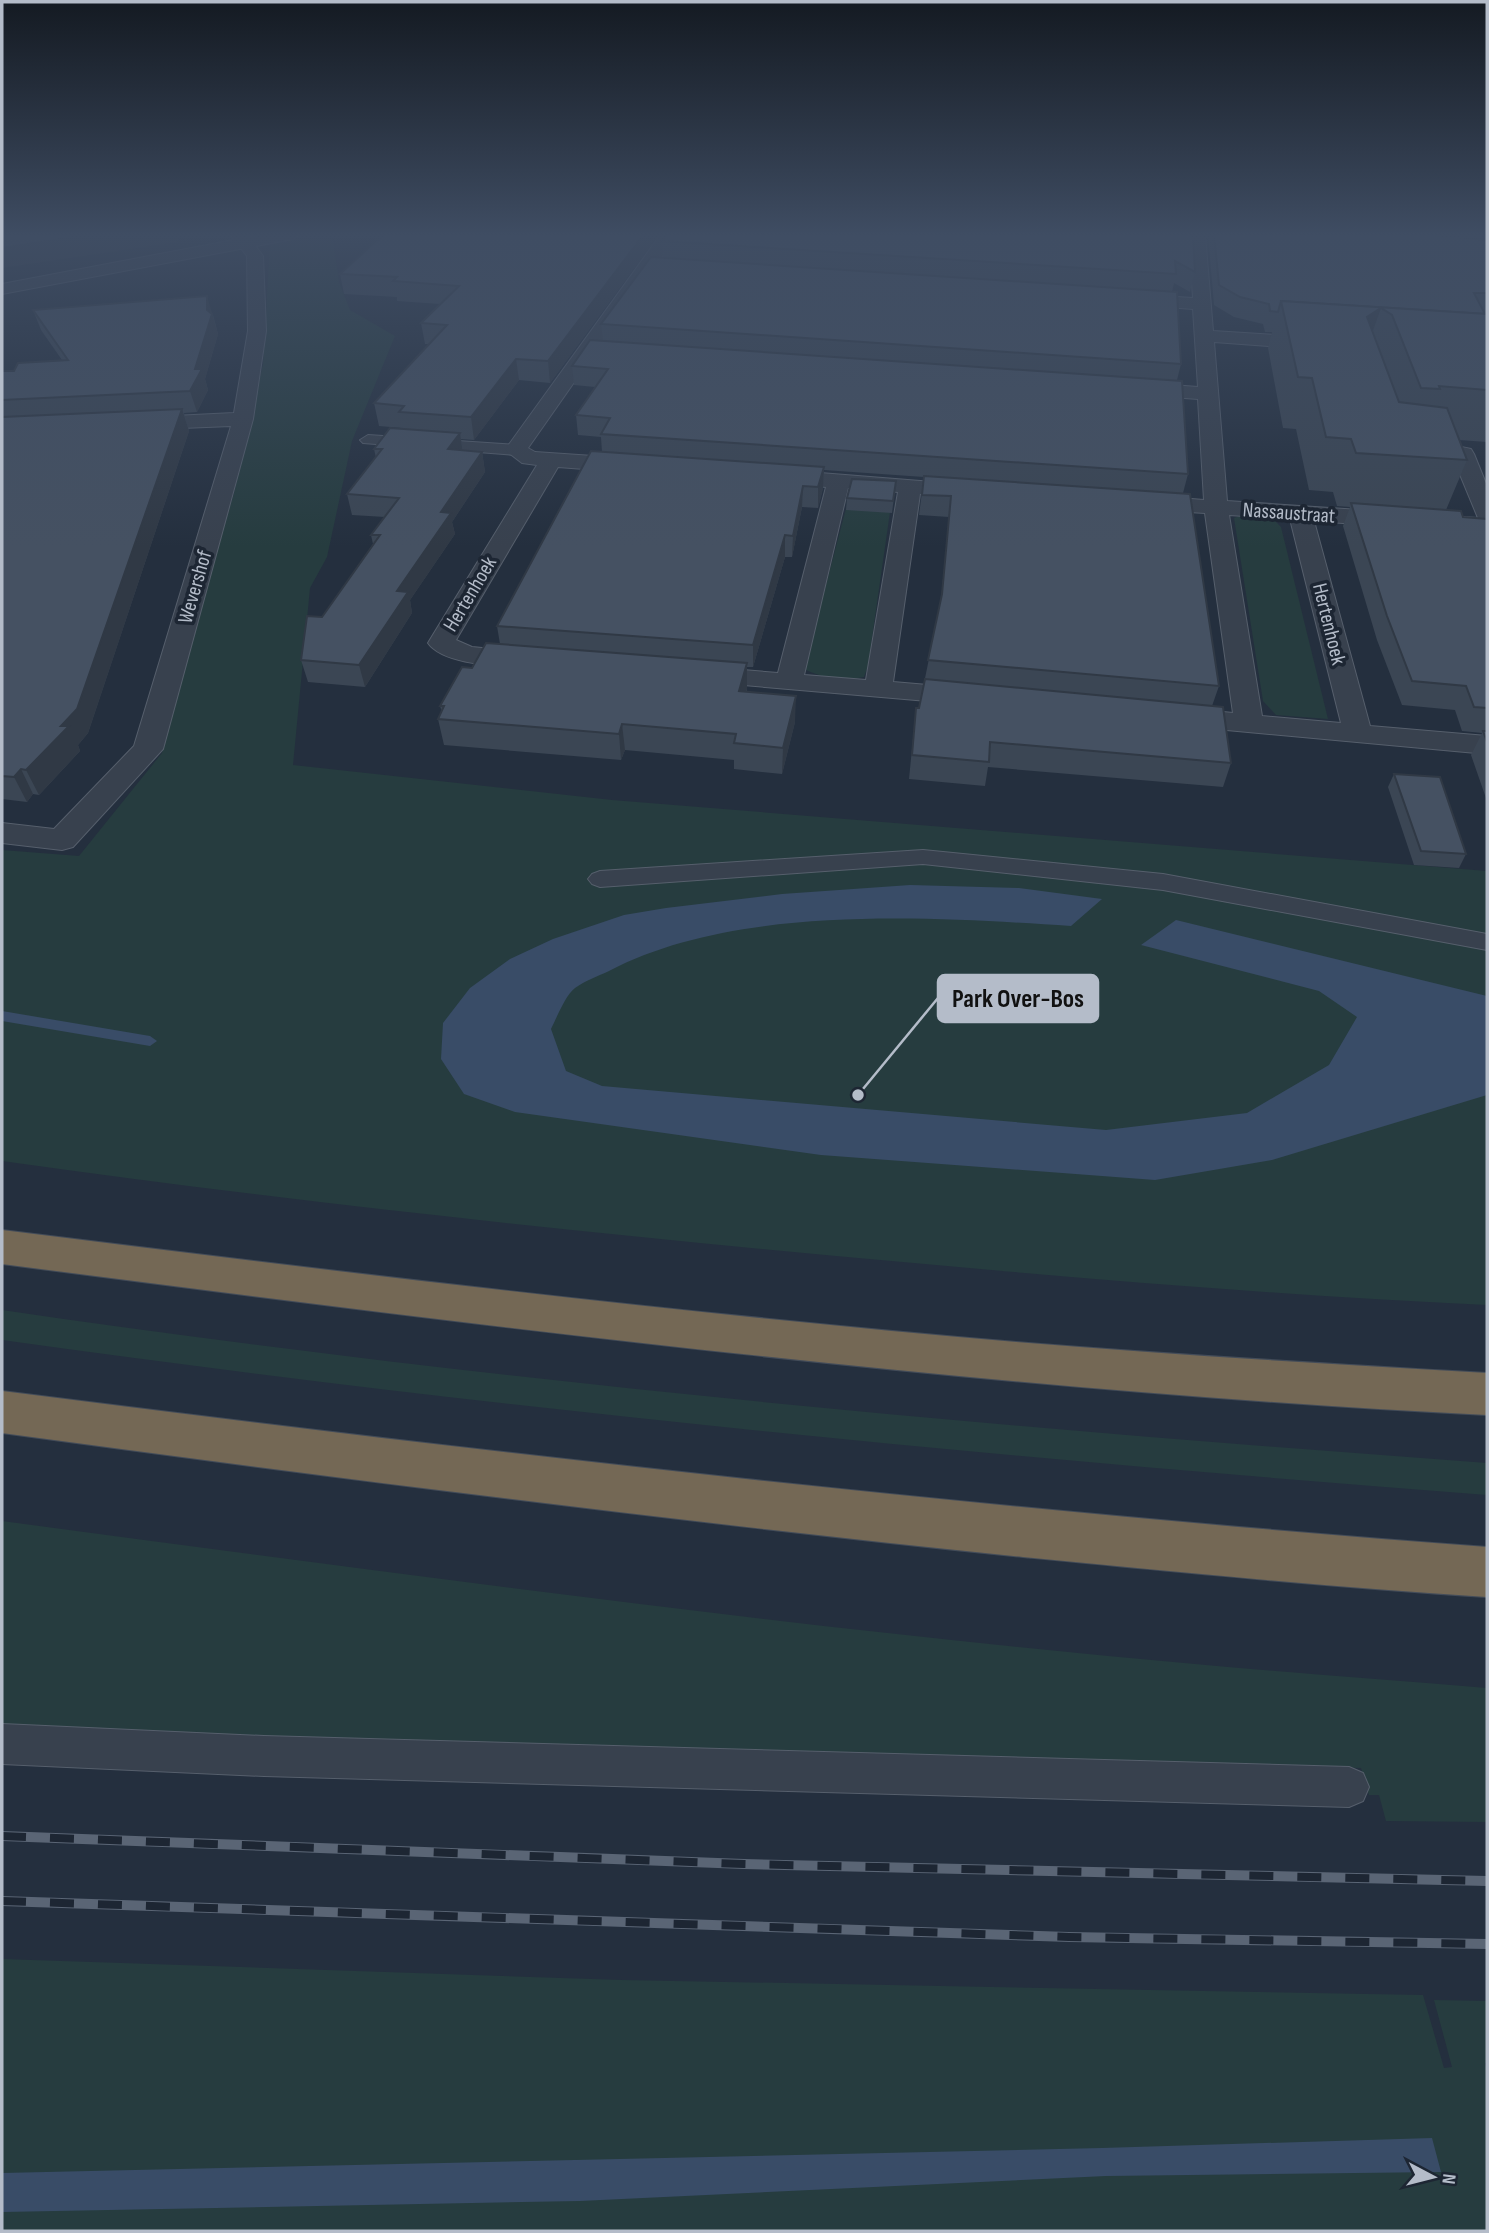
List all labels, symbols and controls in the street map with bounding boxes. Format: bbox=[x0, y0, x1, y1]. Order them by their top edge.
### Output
street label: Nassaustraat bbox=[1242, 497, 1336, 529]
street label: Wevershof bbox=[173, 547, 218, 626]
street label: Hertenhoek bbox=[438, 552, 502, 636]
street label: Hertenhoek bbox=[1307, 581, 1351, 667]
callout: Park Over-Bos bbox=[938, 975, 1098, 1022]
text: Park Over-Bos bbox=[952, 984, 1084, 1015]
north arrow bbox=[1398, 2142, 1468, 2212]
text: N bbox=[1436, 2172, 1460, 2185]

